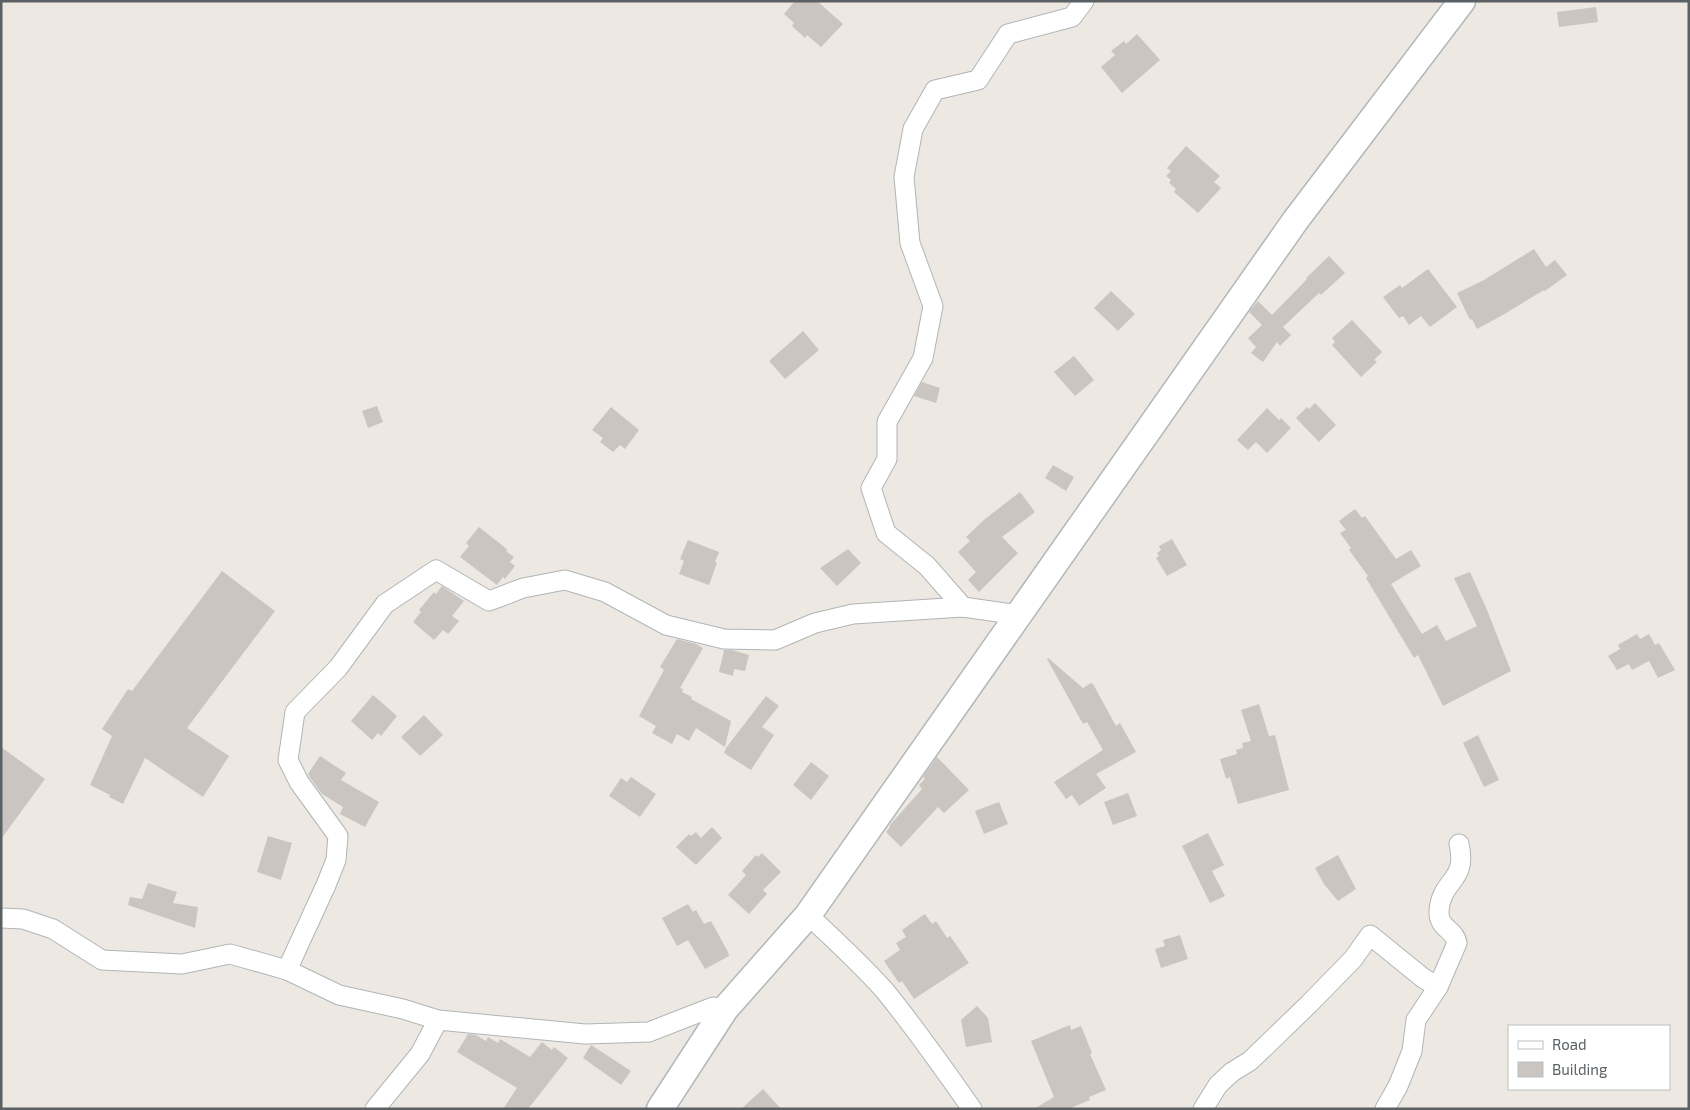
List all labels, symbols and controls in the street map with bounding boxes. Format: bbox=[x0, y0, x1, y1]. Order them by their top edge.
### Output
legend bbox=[1508, 1025, 1670, 1090]
text: Road bbox=[1552, 1035, 1587, 1053]
text: Building bbox=[1552, 1060, 1608, 1078]

